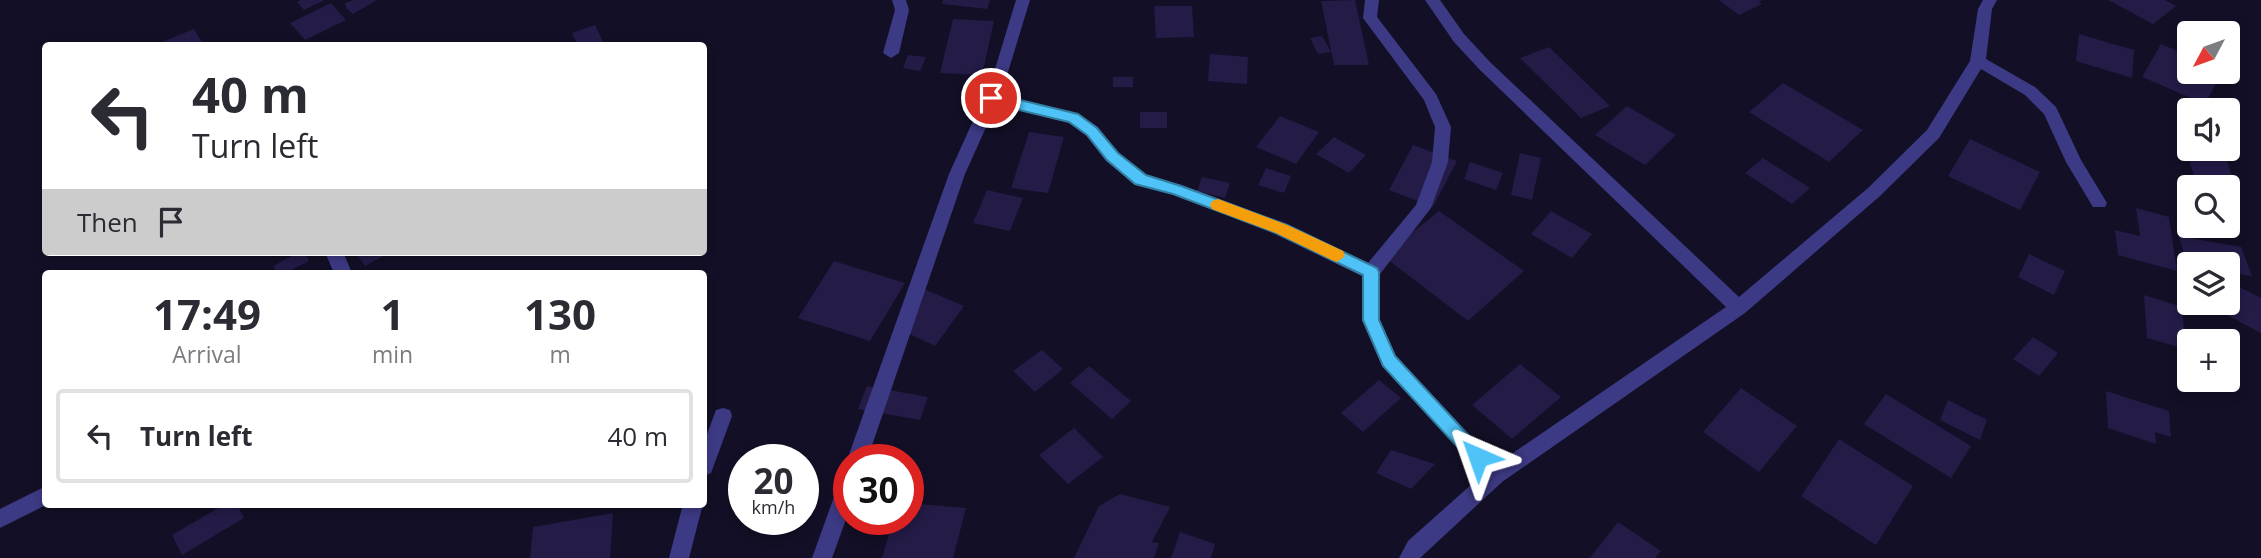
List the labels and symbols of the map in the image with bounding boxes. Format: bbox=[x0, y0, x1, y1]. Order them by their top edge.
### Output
north arrow bbox=[2177, 21, 2240, 84]
pin bbox=[961, 68, 1021, 128]
position arrow bbox=[1441, 420, 1515, 494]
speed limit sign: 30 bbox=[833, 444, 924, 535]

